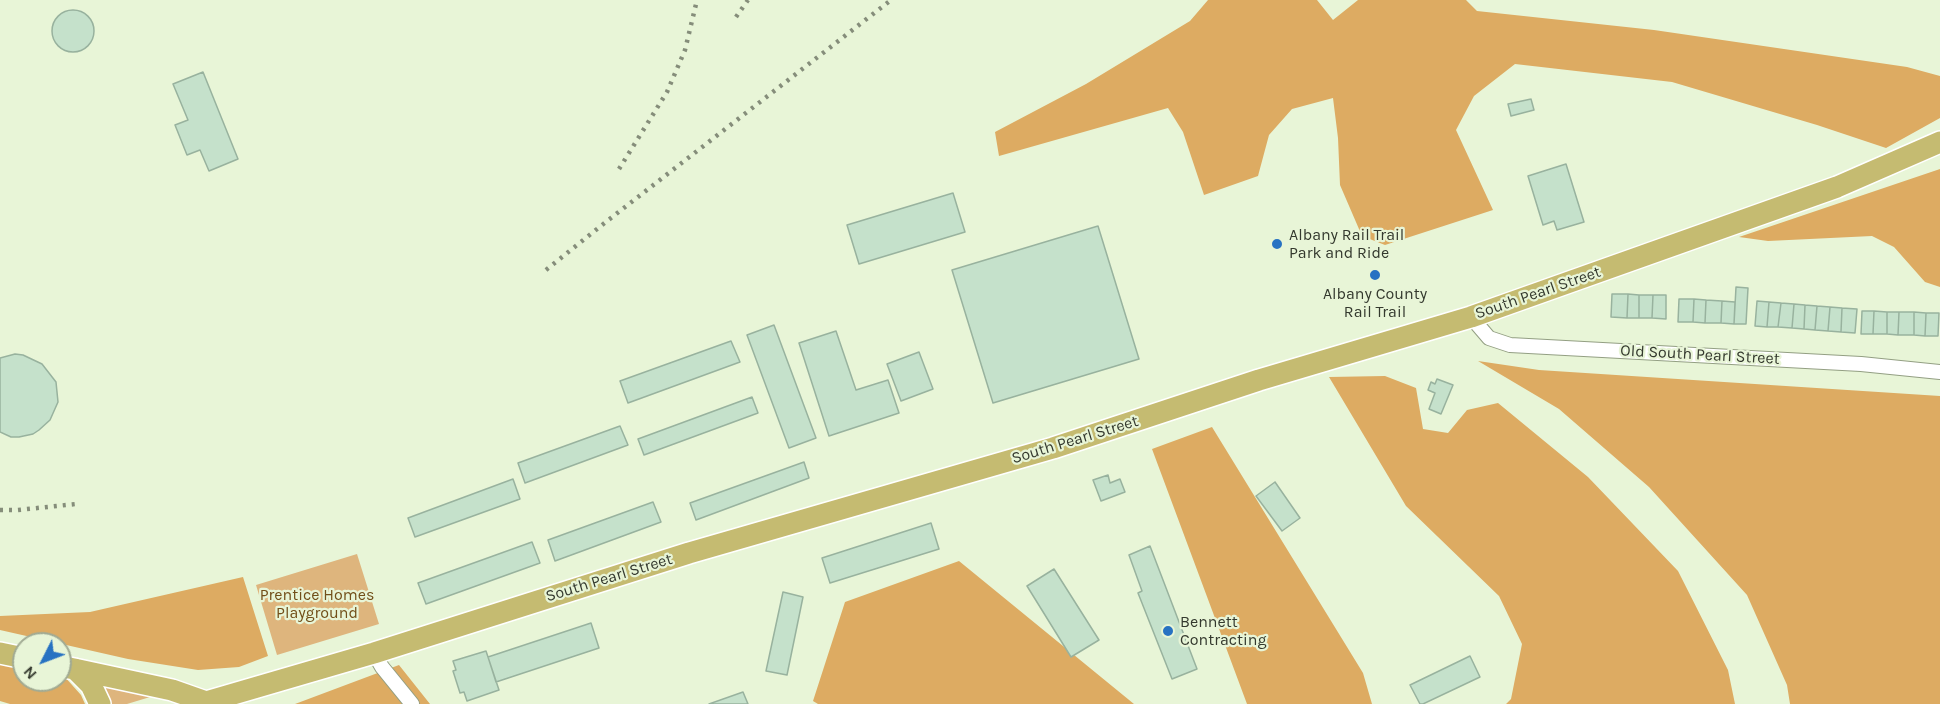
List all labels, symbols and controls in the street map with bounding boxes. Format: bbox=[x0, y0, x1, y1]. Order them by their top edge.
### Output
place label: Albany Rail Trail Park and Ride bbox=[1289, 225, 1404, 263]
marker: Albany Rail Trail Park and Ride bbox=[1270, 237, 1284, 251]
street label: South Pearl Street bbox=[1473, 263, 1603, 323]
marker: Albany County Rail Trail bbox=[1368, 268, 1382, 282]
place label: Albany County Rail Trail bbox=[1323, 284, 1427, 322]
street label: Old South Pearl Street bbox=[1620, 341, 1780, 369]
street label: South Pearl Street bbox=[1009, 412, 1141, 468]
street label: South Pearl Street bbox=[543, 550, 675, 606]
park label: Prentice Homes Playground bbox=[260, 585, 374, 623]
place label: Bennett Contracting bbox=[1180, 612, 1267, 650]
marker: Bennett Contracting bbox=[1161, 624, 1175, 638]
north arrow bbox=[12, 632, 72, 692]
text: N bbox=[19, 662, 41, 684]

